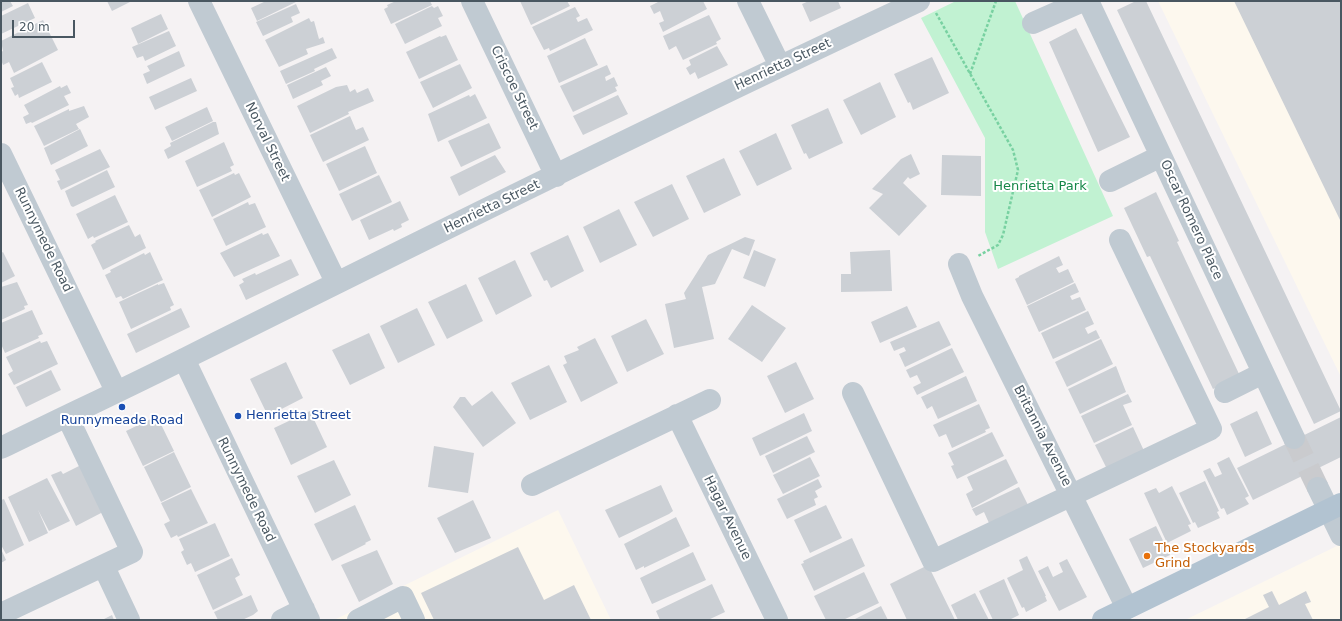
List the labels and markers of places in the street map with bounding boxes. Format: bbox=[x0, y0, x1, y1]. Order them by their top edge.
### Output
marker: Runnymeade Road bbox=[117, 402, 127, 412]
place label: Henrietta Street bbox=[246, 408, 351, 424]
marker: Henrietta Street bbox=[233, 411, 243, 421]
place label: Runnymeade Road bbox=[61, 413, 183, 429]
place label: The Stockyards Grind bbox=[1155, 541, 1255, 572]
marker: The Stockyards Grind bbox=[1142, 551, 1152, 561]

